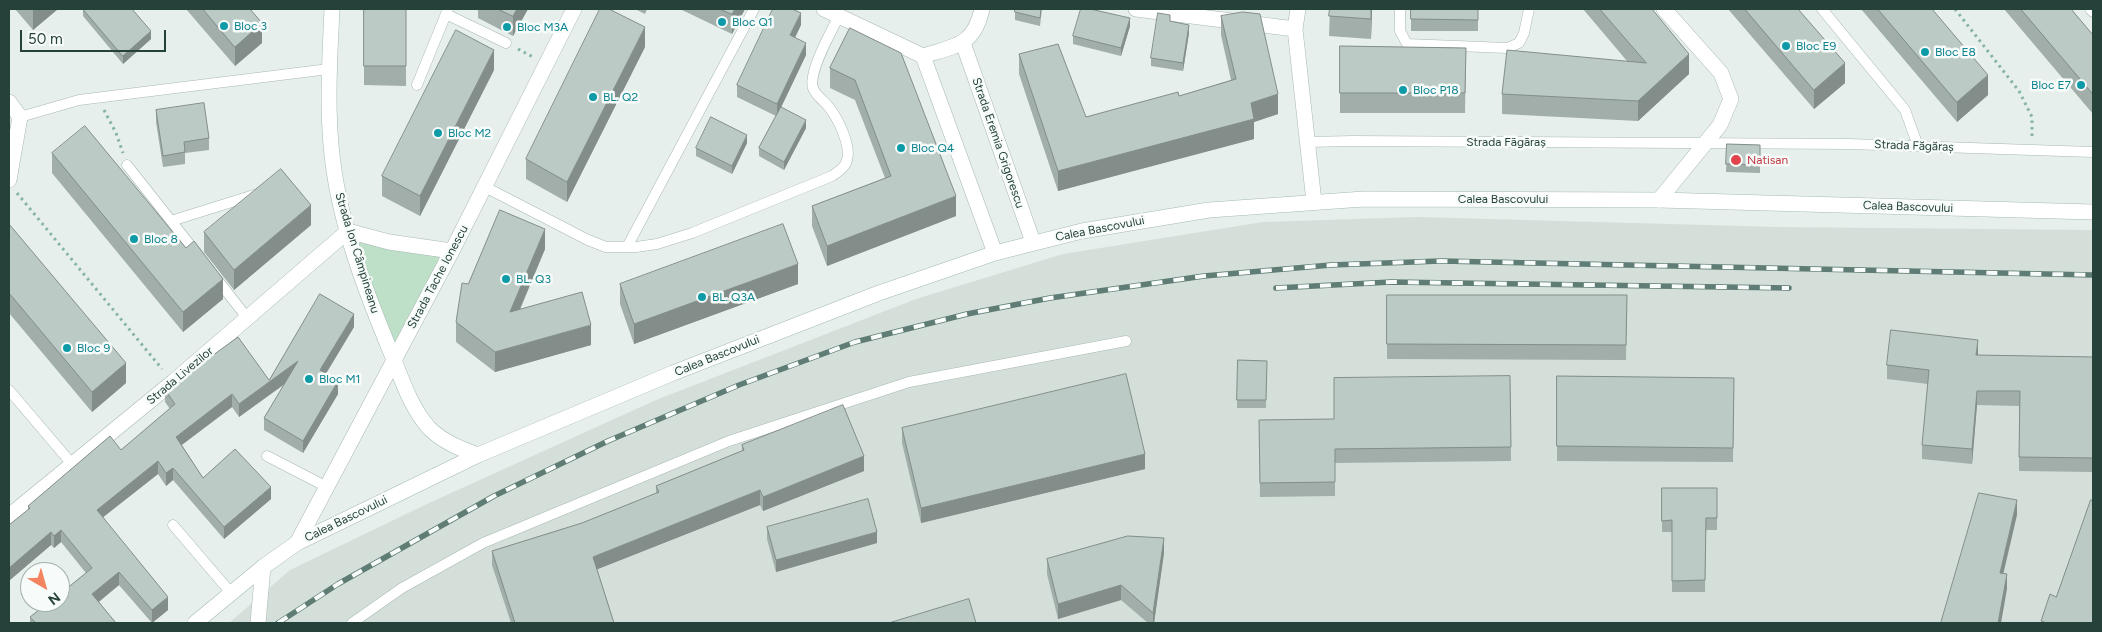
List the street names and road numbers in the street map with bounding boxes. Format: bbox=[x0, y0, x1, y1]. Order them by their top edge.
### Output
street label: Strada Eremia Grigorescu bbox=[969, 76, 1027, 210]
street label: Strada Făgăraș bbox=[1466, 135, 1546, 149]
street label: Strada Făgăraș bbox=[1874, 137, 1954, 155]
street label: Strada Ion Câmpineanu bbox=[332, 191, 382, 315]
street label: Calea Bascovului bbox=[1458, 192, 1548, 206]
street label: Calea Bascovului bbox=[1863, 198, 1953, 216]
street label: Calea Bascovului bbox=[1054, 213, 1146, 245]
street label: Strada Tache Ionescu bbox=[405, 223, 471, 331]
street label: Calea Bascovului bbox=[672, 332, 762, 380]
street label: Strada Livezilor bbox=[144, 344, 216, 408]
street label: Calea Bascovului bbox=[302, 493, 390, 545]

